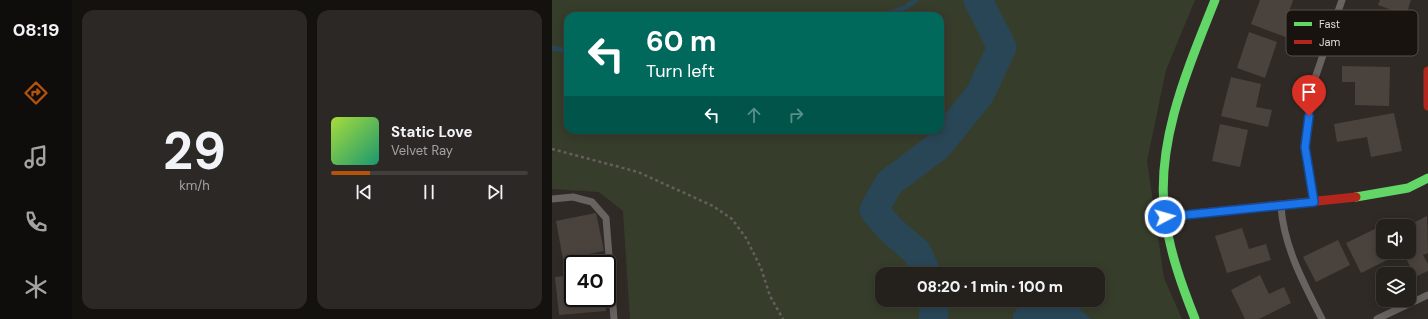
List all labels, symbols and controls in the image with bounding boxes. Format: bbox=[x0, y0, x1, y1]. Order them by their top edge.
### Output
legend bbox=[1286, 10, 1418, 56]
text: Fast bbox=[1319, 17, 1340, 31]
text: 08:19 bbox=[13, 18, 59, 42]
text: 60 m bbox=[646, 23, 716, 60]
icon: left bbox=[580, 28, 632, 80]
text: Jam bbox=[1319, 35, 1340, 49]
text: Turn left bbox=[646, 59, 715, 83]
pin bbox=[1292, 75, 1326, 116]
icon: directions bbox=[22, 79, 50, 107]
icon: arrive bbox=[1298, 81, 1320, 103]
icon: left bbox=[701, 104, 723, 126]
icon: ahead bbox=[743, 104, 765, 126]
icon: right bbox=[785, 104, 807, 126]
text: 29 bbox=[163, 117, 226, 185]
text: Static Love bbox=[391, 122, 472, 142]
text: Velvet Ray bbox=[391, 142, 453, 159]
icon: music bbox=[22, 143, 50, 171]
text: km/h bbox=[179, 177, 210, 194]
icon: previous bbox=[353, 181, 375, 203]
icon: pause bbox=[418, 181, 440, 203]
icon: next bbox=[484, 181, 506, 203]
position arrow bbox=[1144, 196, 1186, 238]
icon: phone bbox=[22, 208, 50, 236]
map controls bbox=[1376, 219, 1416, 307]
button: sound bbox=[1376, 219, 1416, 259]
speed limit sign: 40 bbox=[564, 255, 616, 307]
button: layers bbox=[1376, 267, 1416, 307]
icon: climate bbox=[22, 273, 50, 301]
text: 08:20 · 1 min · 100 m bbox=[917, 277, 1063, 297]

